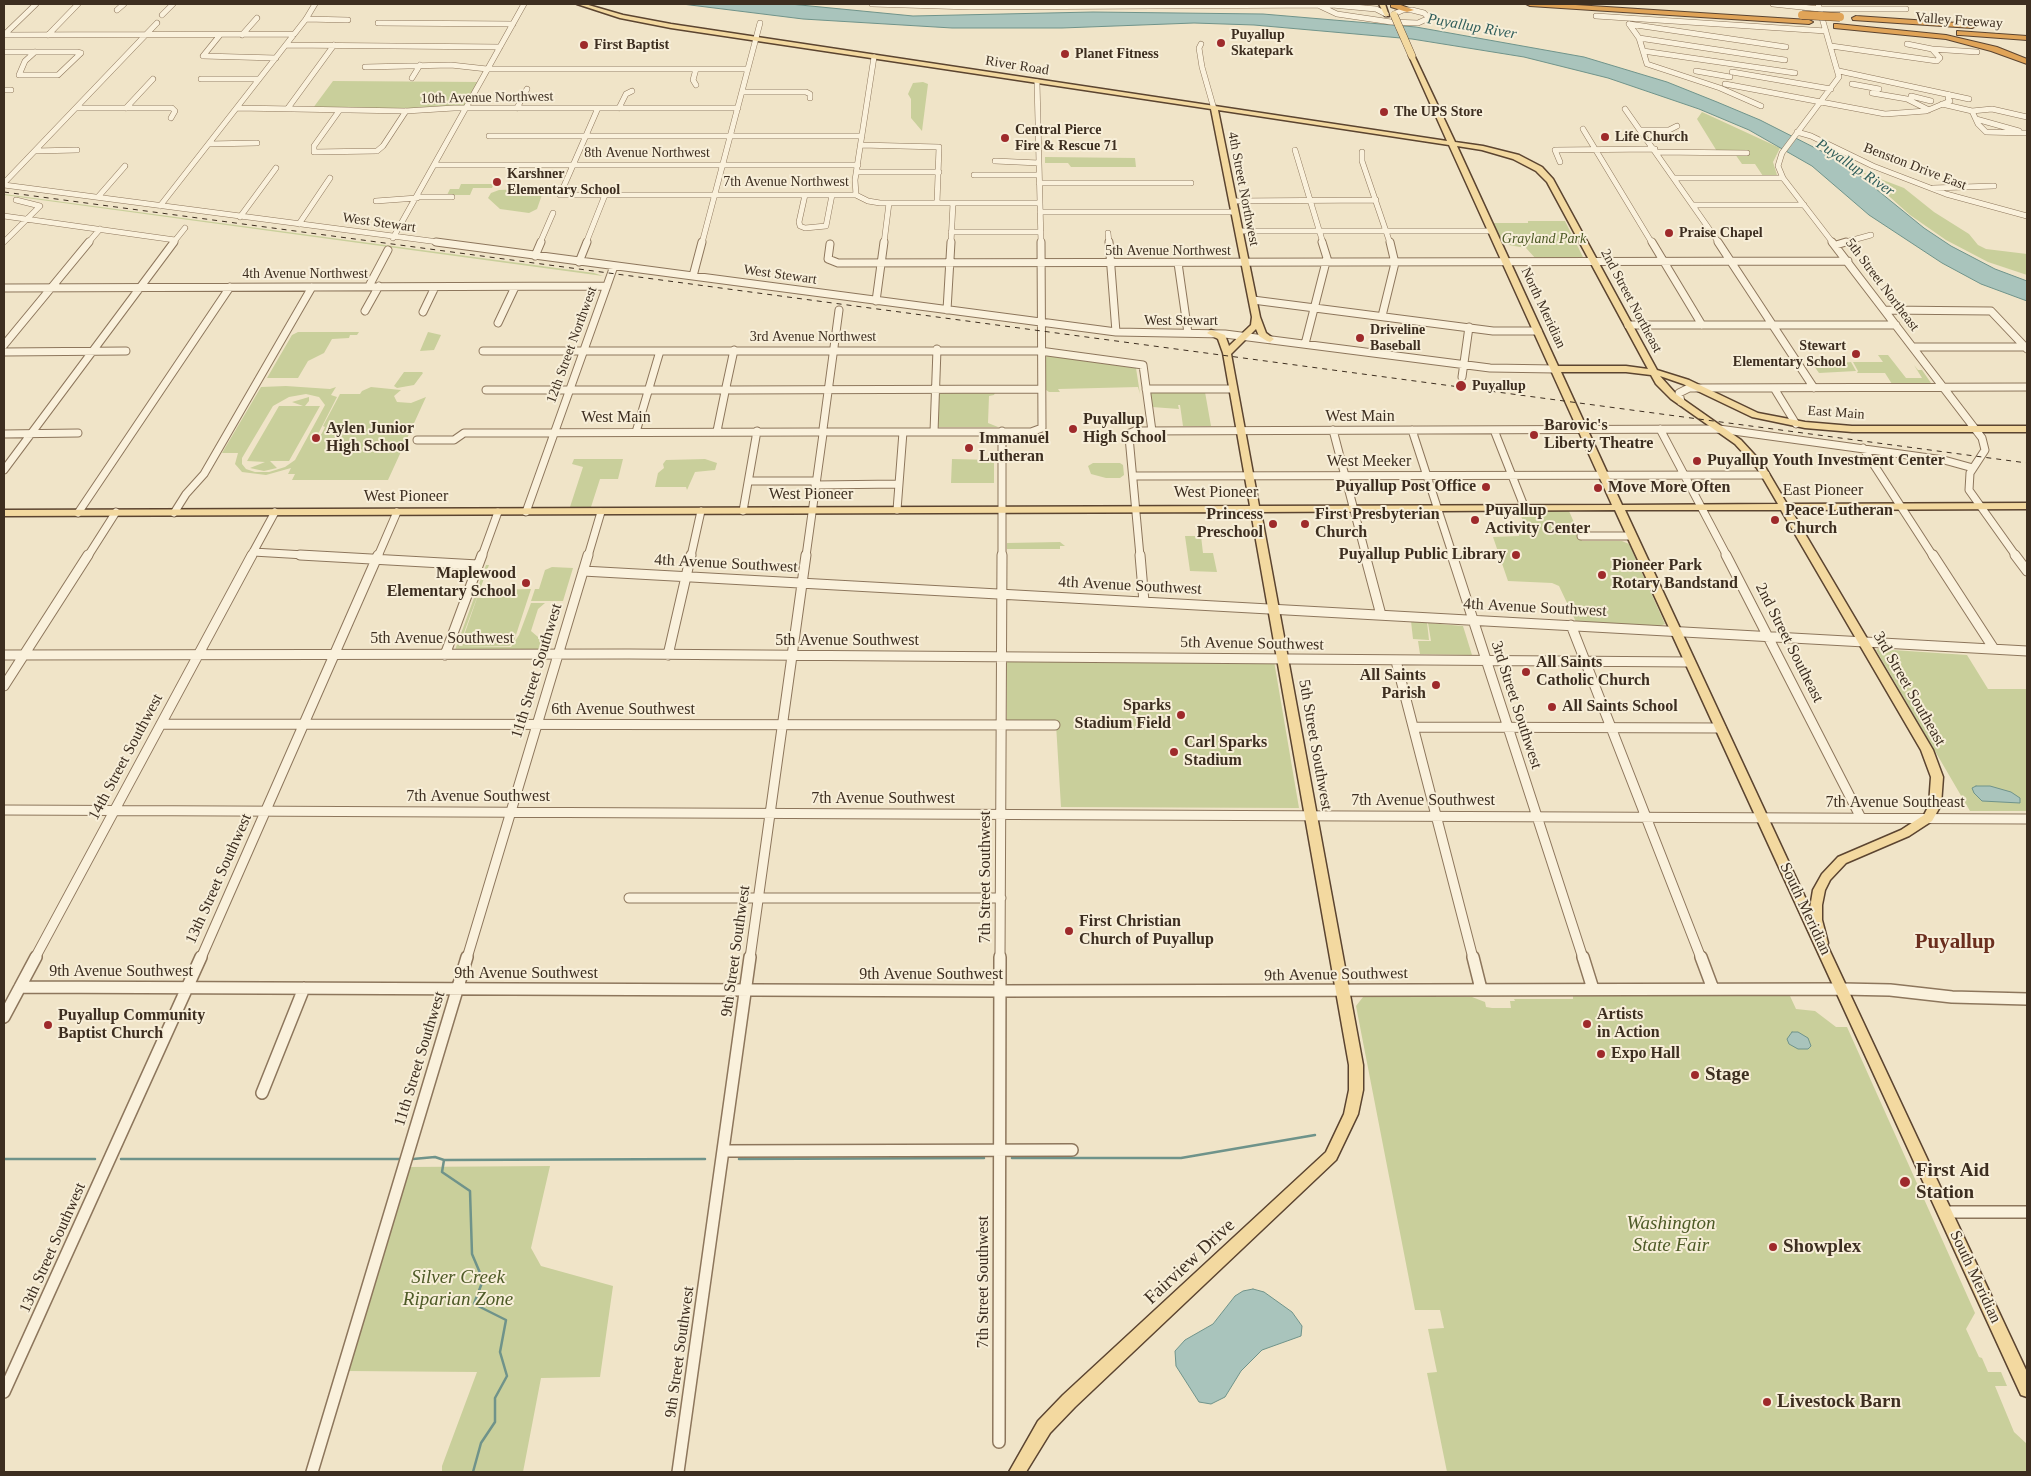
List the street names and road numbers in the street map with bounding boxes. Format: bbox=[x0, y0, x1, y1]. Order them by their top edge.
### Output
street label: Valley Freeway bbox=[1915, 10, 2003, 32]
street label: River Road bbox=[984, 53, 1050, 79]
street label: 10th Avenue Northwest bbox=[421, 88, 553, 108]
street label: 4th Street Northwest bbox=[1224, 131, 1262, 247]
street label: Benston Drive East bbox=[1861, 140, 1969, 194]
street label: 8th Avenue Northwest bbox=[584, 145, 710, 161]
street label: 7th Avenue Northwest bbox=[723, 174, 849, 190]
street label: West Stewart bbox=[341, 210, 417, 236]
street label: 5th Street Northeast bbox=[1842, 235, 1922, 335]
street label: 5th Avenue Northwest bbox=[1105, 243, 1231, 259]
street label: 2nd Street Northeast bbox=[1597, 246, 1665, 356]
street label: West Stewart bbox=[742, 262, 818, 288]
street label: North Meridian bbox=[1517, 265, 1569, 351]
street label: 4th Avenue Northwest bbox=[242, 266, 368, 282]
street label: 12th Street Northwest bbox=[543, 284, 601, 406]
street label: West Stewart bbox=[1144, 313, 1218, 329]
street label: 3rd Avenue Northwest bbox=[750, 329, 876, 345]
street label: East Main bbox=[1807, 403, 1865, 423]
street label: West Main bbox=[1325, 407, 1395, 427]
street label: West Main bbox=[581, 408, 651, 428]
street label: West Meeker bbox=[1327, 452, 1411, 472]
street label: East Pioneer bbox=[1783, 481, 1863, 501]
street label: West Pioneer bbox=[1174, 483, 1258, 503]
street label: West Pioneer bbox=[769, 485, 853, 505]
street label: West Pioneer bbox=[364, 487, 448, 507]
street label: 4th Avenue Southwest bbox=[654, 551, 798, 577]
street label: 4th Avenue Southwest bbox=[1058, 573, 1202, 599]
street label: 2nd Street Southeast bbox=[1751, 580, 1827, 706]
street label: 4th Avenue Southwest bbox=[1463, 595, 1607, 621]
street label: 11th Street Southwest bbox=[507, 601, 567, 741]
street label: 3rd Street Southeast bbox=[1868, 628, 1950, 750]
street label: 5th Avenue Southwest bbox=[370, 629, 514, 649]
street label: 5th Avenue Southwest bbox=[775, 631, 919, 651]
street label: 5th Avenue Southwest bbox=[1180, 633, 1324, 655]
street label: 3rd Street Southwest bbox=[1486, 639, 1546, 771]
street label: 5th Street Southwest bbox=[1294, 678, 1336, 812]
street label: 14th Street Southwest bbox=[85, 690, 167, 824]
street label: 6th Avenue Southwest bbox=[551, 700, 695, 720]
street label: 7th Avenue Southwest bbox=[406, 787, 550, 807]
street label: 7th Avenue Southwest bbox=[811, 789, 955, 809]
street label: 7th Avenue Southwest bbox=[1351, 791, 1495, 811]
street label: 7th Avenue Southeast bbox=[1825, 793, 1965, 813]
street label: 13th Street Southwest bbox=[182, 811, 256, 947]
street label: 7th Street Southwest bbox=[976, 811, 996, 943]
street label: South Meridian bbox=[1775, 860, 1835, 958]
street label: 9th Street Southwest bbox=[717, 884, 755, 1018]
street label: 9th Avenue Southwest bbox=[49, 962, 193, 982]
street label: 9th Avenue Southwest bbox=[454, 964, 598, 984]
street label: 9th Avenue Southwest bbox=[1264, 964, 1408, 986]
street label: 9th Avenue Southwest bbox=[859, 965, 1003, 985]
street label: 11th Street Southwest bbox=[390, 989, 450, 1129]
street label: 13th Street Southwest bbox=[16, 1180, 90, 1316]
street label: Fairview Drive bbox=[1140, 1214, 1240, 1310]
street label: 7th Street Southwest bbox=[974, 1216, 994, 1348]
street label: South Meridian bbox=[1945, 1228, 2005, 1326]
street label: 9th Street Southwest bbox=[661, 1285, 699, 1419]

